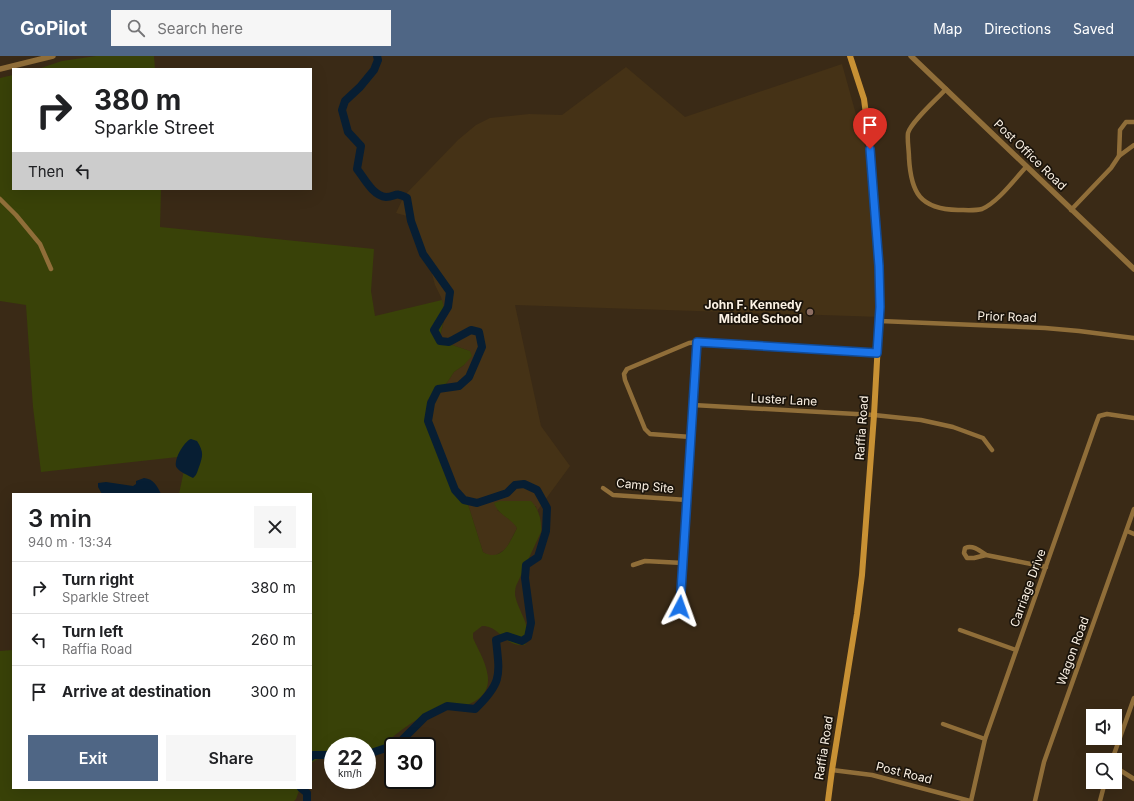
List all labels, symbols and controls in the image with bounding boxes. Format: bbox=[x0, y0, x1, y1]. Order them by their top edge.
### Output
search box bbox=[111, 10, 391, 46]
text: GoPilot bbox=[20, 17, 87, 40]
icon: search bbox=[125, 17, 147, 39]
text: Search here bbox=[157, 19, 243, 38]
text: Map bbox=[933, 20, 962, 37]
text: Directions bbox=[984, 20, 1051, 37]
text: Saved bbox=[1073, 20, 1114, 37]
text: 380 m bbox=[94, 83, 181, 117]
icon: right bbox=[28, 84, 80, 136]
pin bbox=[853, 108, 887, 149]
icon: arrive bbox=[859, 114, 881, 136]
street label: Post Office Road bbox=[991, 116, 1070, 193]
text: Sparkle Street bbox=[94, 117, 215, 138]
icon: left bbox=[72, 160, 94, 182]
text: Then bbox=[28, 162, 64, 181]
place label: John F. Kennedy Middle School bbox=[704, 297, 803, 326]
marker: John F. Kennedy Middle School bbox=[805, 307, 815, 317]
street label: Prior Road bbox=[977, 308, 1037, 325]
street label: Luster Lane bbox=[750, 390, 818, 409]
street label: Raffia Road bbox=[852, 395, 871, 461]
street label: Camp Site bbox=[615, 475, 675, 496]
text: 3 min bbox=[28, 504, 92, 533]
button: close bbox=[254, 506, 296, 548]
text: 940 m · 13:34 bbox=[28, 534, 112, 550]
street label: Carriage Drive bbox=[1006, 547, 1049, 629]
text: Turn right bbox=[62, 570, 134, 589]
icon: right bbox=[28, 577, 50, 599]
text: 380 m bbox=[251, 578, 296, 597]
position arrow bbox=[659, 586, 701, 628]
text: Sparkle Street bbox=[62, 589, 149, 605]
street label: Wagon Road bbox=[1053, 614, 1092, 687]
text: Turn left bbox=[62, 622, 123, 641]
icon: left bbox=[28, 629, 50, 651]
text: 260 m bbox=[251, 630, 296, 649]
text: Raffia Road bbox=[62, 641, 132, 657]
icon: arrive bbox=[28, 681, 50, 703]
text: Arrive at destination bbox=[62, 682, 211, 701]
text: 300 m bbox=[250, 682, 296, 701]
map controls bbox=[1086, 709, 1122, 789]
button: sound bbox=[1086, 709, 1122, 745]
street label: Raffia Road bbox=[811, 715, 836, 781]
button: Exit bbox=[28, 735, 158, 781]
button: Share bbox=[166, 735, 296, 781]
speed limit sign: 30 bbox=[384, 737, 436, 789]
text: 22 bbox=[337, 746, 363, 770]
button: search bbox=[1086, 753, 1122, 789]
street label: Post Road bbox=[874, 758, 934, 787]
text: km/h bbox=[338, 767, 362, 779]

